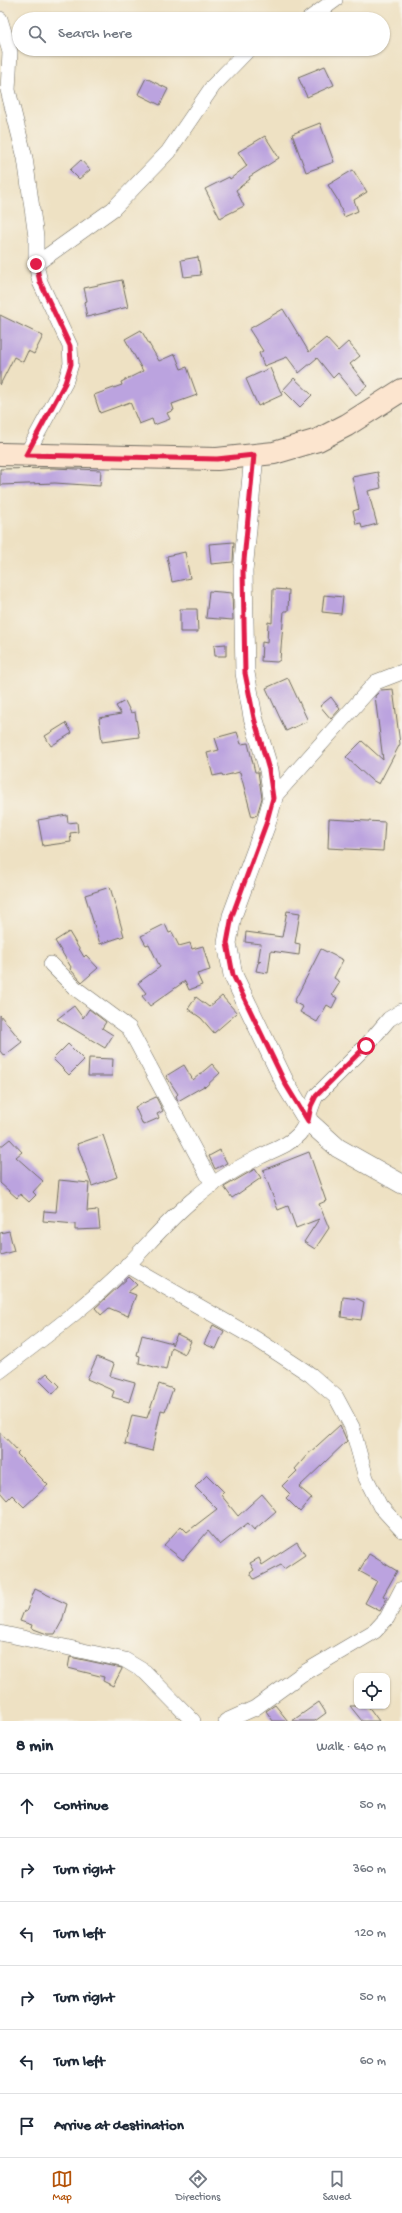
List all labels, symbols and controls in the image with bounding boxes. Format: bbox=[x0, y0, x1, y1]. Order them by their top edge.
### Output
search box bbox=[12, 12, 390, 56]
icon: search bbox=[26, 23, 48, 45]
text: Search here bbox=[58, 25, 132, 43]
route end bbox=[27, 255, 45, 273]
route start bbox=[357, 1037, 375, 1055]
map controls bbox=[354, 1673, 390, 1709]
button: locate bbox=[354, 1673, 390, 1709]
text: 8 min bbox=[16, 1737, 53, 1757]
text: Walk · 640 m bbox=[316, 1740, 386, 1755]
icon: ahead bbox=[16, 1795, 38, 1817]
text: Continue bbox=[54, 1797, 108, 1815]
text: 50 m bbox=[359, 1798, 386, 1813]
icon: right bbox=[16, 1859, 38, 1881]
text: Turn right bbox=[54, 1861, 114, 1879]
text: 360 m bbox=[353, 1862, 386, 1877]
icon: left bbox=[16, 1923, 38, 1945]
text: Turn left bbox=[54, 1925, 105, 1943]
text: 120 m bbox=[355, 1926, 386, 1941]
icon: right bbox=[16, 1987, 38, 2009]
text: Turn right bbox=[54, 1989, 114, 2007]
text: 50 m bbox=[359, 1990, 386, 2005]
icon: left bbox=[16, 2051, 38, 2073]
text: Turn left bbox=[54, 2053, 105, 2071]
text: 60 m bbox=[360, 2054, 386, 2069]
icon: arrive bbox=[16, 2115, 38, 2137]
text: Arrive at destination bbox=[54, 2117, 184, 2135]
tab: Map bbox=[51, 2168, 73, 2204]
tab: Directions bbox=[176, 2168, 220, 2204]
tab: Saved bbox=[323, 2168, 351, 2204]

